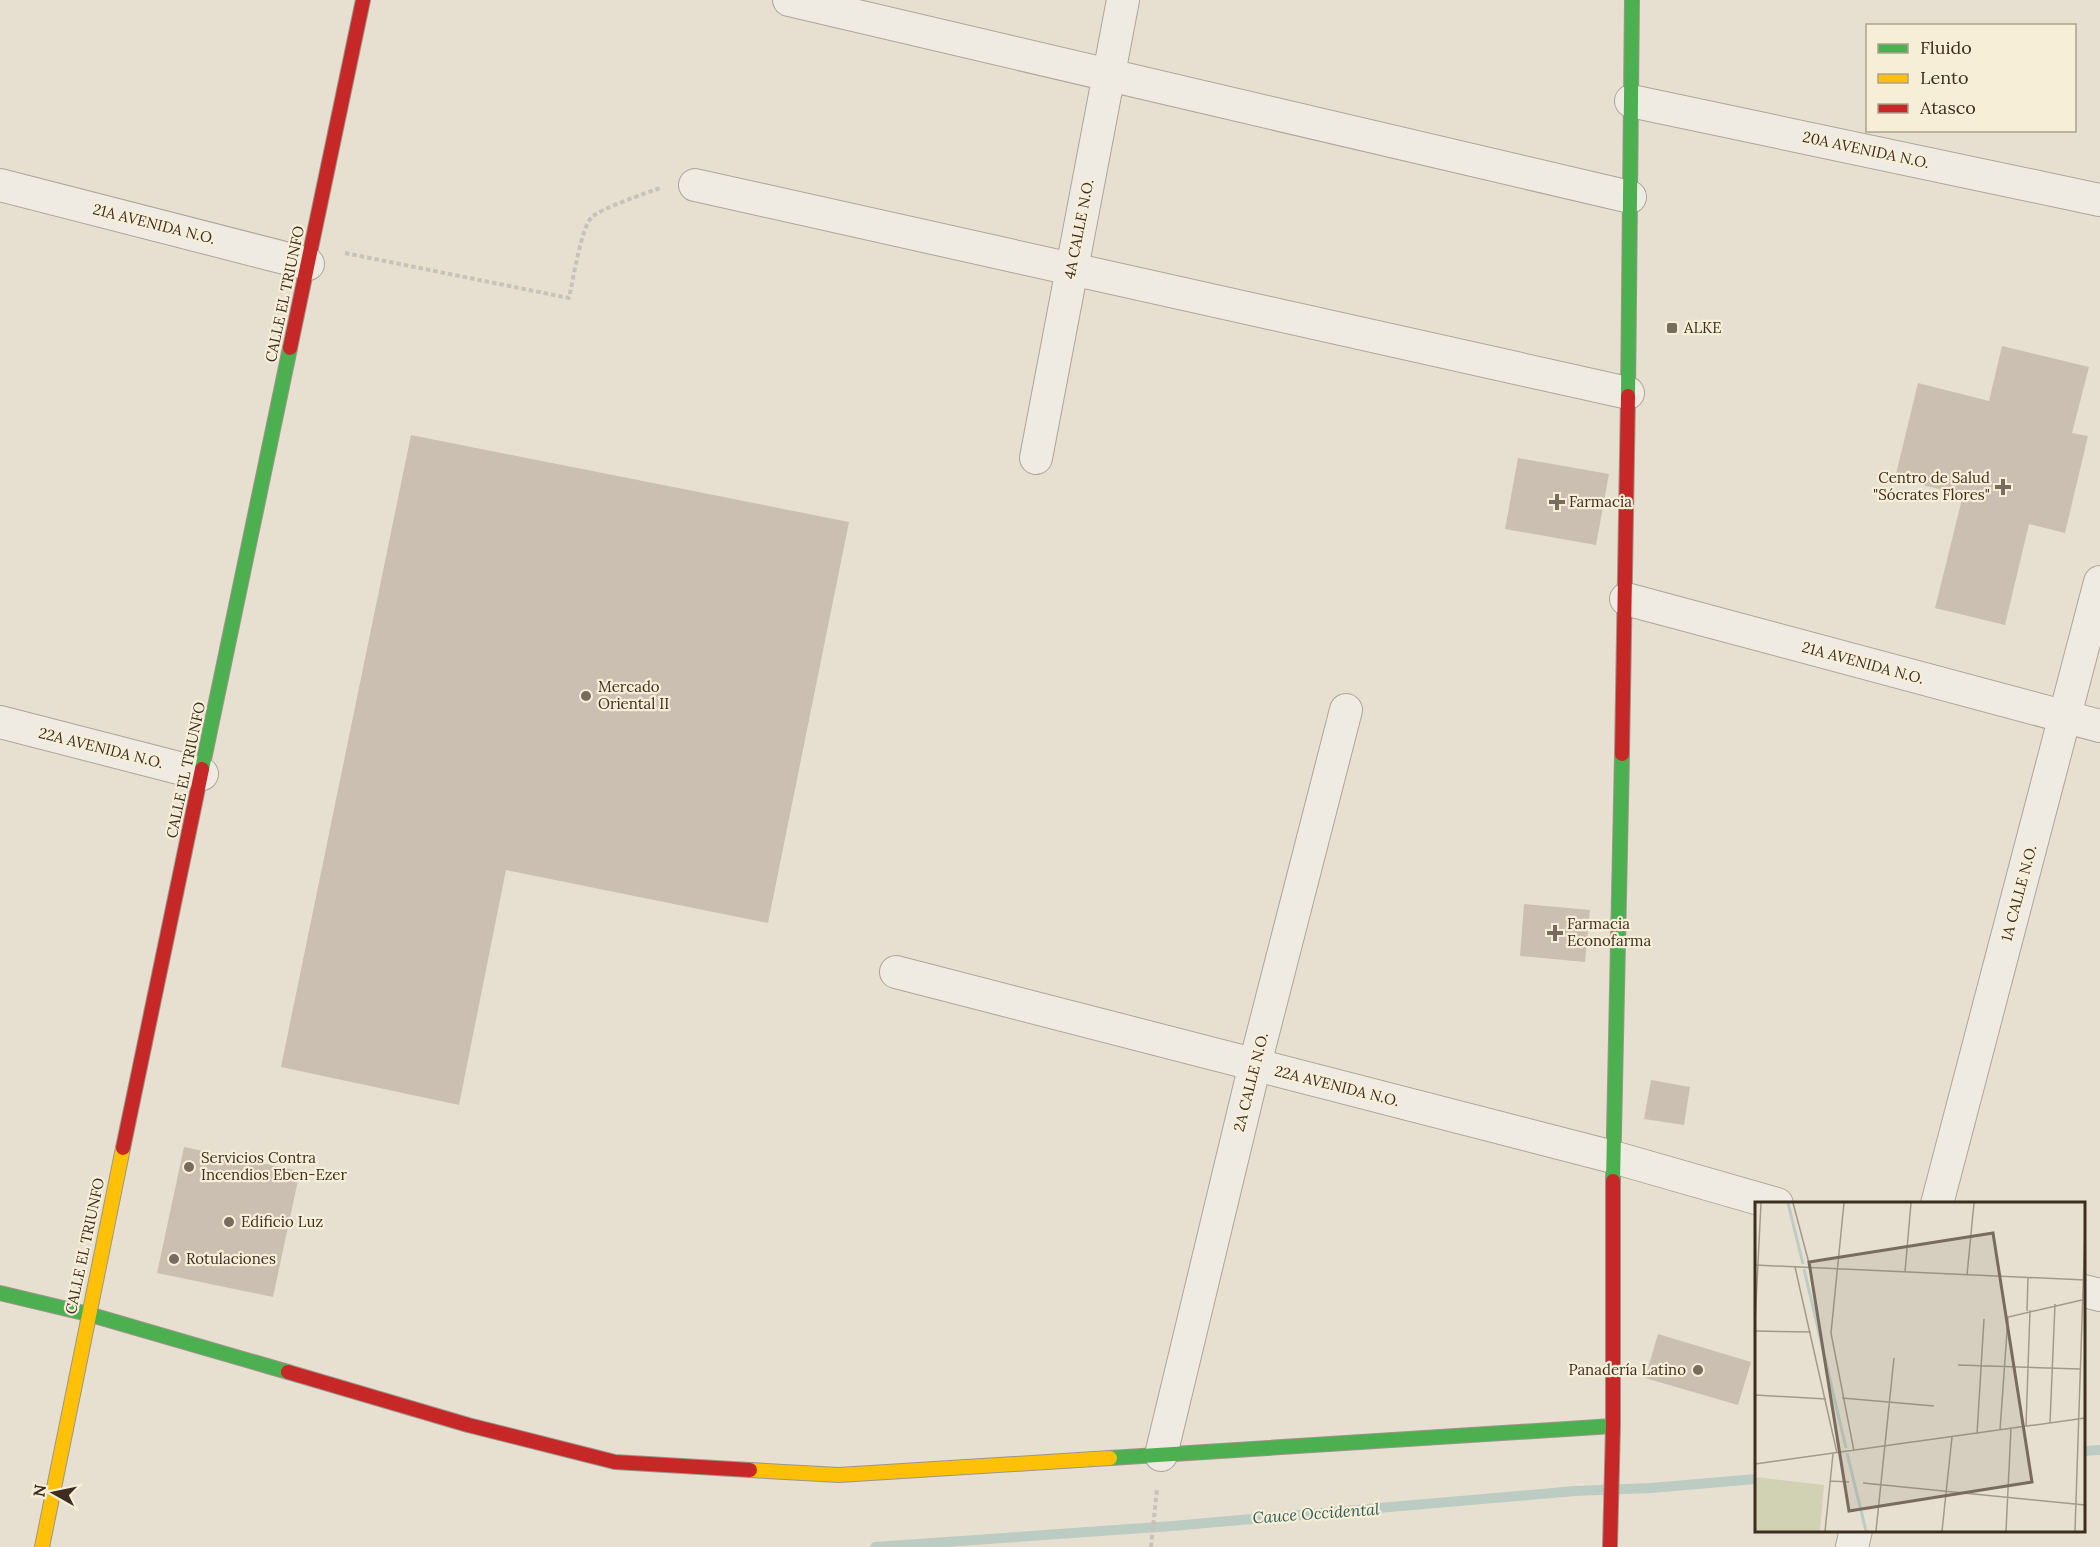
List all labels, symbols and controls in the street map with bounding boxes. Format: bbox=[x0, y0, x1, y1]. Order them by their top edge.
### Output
legend bbox=[1866, 24, 2076, 132]
text: Fluido bbox=[1920, 36, 1972, 59]
text: Lento bbox=[1920, 66, 1968, 89]
text: Atasco bbox=[1919, 96, 1976, 119]
street label: 20A AVENIDA N.O. bbox=[1801, 127, 1931, 172]
street label: 4A CALLE N.O. bbox=[1059, 177, 1098, 281]
street label: 21A AVENIDA N.O. bbox=[91, 199, 217, 248]
street label: CALLE EL TRIUNFO bbox=[261, 224, 308, 364]
place label: ALKE bbox=[1683, 318, 1722, 337]
marker: ALKE bbox=[1665, 321, 1679, 335]
place label: Centro de Salud "Sócrates Flores" bbox=[1873, 468, 1990, 504]
marker: Centro de Salud "Sócrates Flores" bbox=[1994, 478, 2012, 496]
place label: Farmacia bbox=[1569, 492, 1632, 511]
marker: Farmacia bbox=[1550, 495, 1564, 509]
street label: 21A AVENIDA N.O. bbox=[1800, 637, 1926, 688]
place label: Mercado Oriental II bbox=[598, 677, 669, 713]
marker: Mercado Oriental II bbox=[579, 689, 593, 703]
street label: CALLE EL TRIUNFO bbox=[162, 700, 209, 840]
street label: 22A AVENIDA N.O. bbox=[37, 723, 165, 772]
street label: 1A CALLE N.O. bbox=[1997, 843, 2041, 943]
place label: Farmacia Econofarma bbox=[1567, 914, 1652, 950]
marker: Farmacia Econofarma bbox=[1548, 926, 1562, 940]
street label: 2A CALLE N.O. bbox=[1229, 1030, 1272, 1133]
street label: 22A AVENIDA N.O. bbox=[1273, 1061, 1401, 1110]
place label: Servicios Contra Incendios Eben-Ezer bbox=[201, 1148, 347, 1184]
marker: Servicios Contra Incendios Eben-Ezer bbox=[182, 1160, 196, 1174]
street label: CALLE EL TRIUNFO bbox=[61, 1176, 108, 1316]
inset map bbox=[1755, 1202, 2085, 1532]
place label: Edificio Luz bbox=[241, 1212, 323, 1231]
marker: Edificio Luz bbox=[222, 1215, 236, 1229]
place label: Rotulaciones bbox=[186, 1249, 276, 1268]
marker: Rotulaciones bbox=[167, 1252, 181, 1266]
place label: Panadería Latino bbox=[1568, 1360, 1686, 1379]
marker: Panadería Latino bbox=[1691, 1363, 1705, 1377]
north arrow bbox=[24, 1463, 84, 1523]
text: N bbox=[28, 1483, 50, 1498]
water label: Cauce Occidental bbox=[1252, 1499, 1381, 1527]

